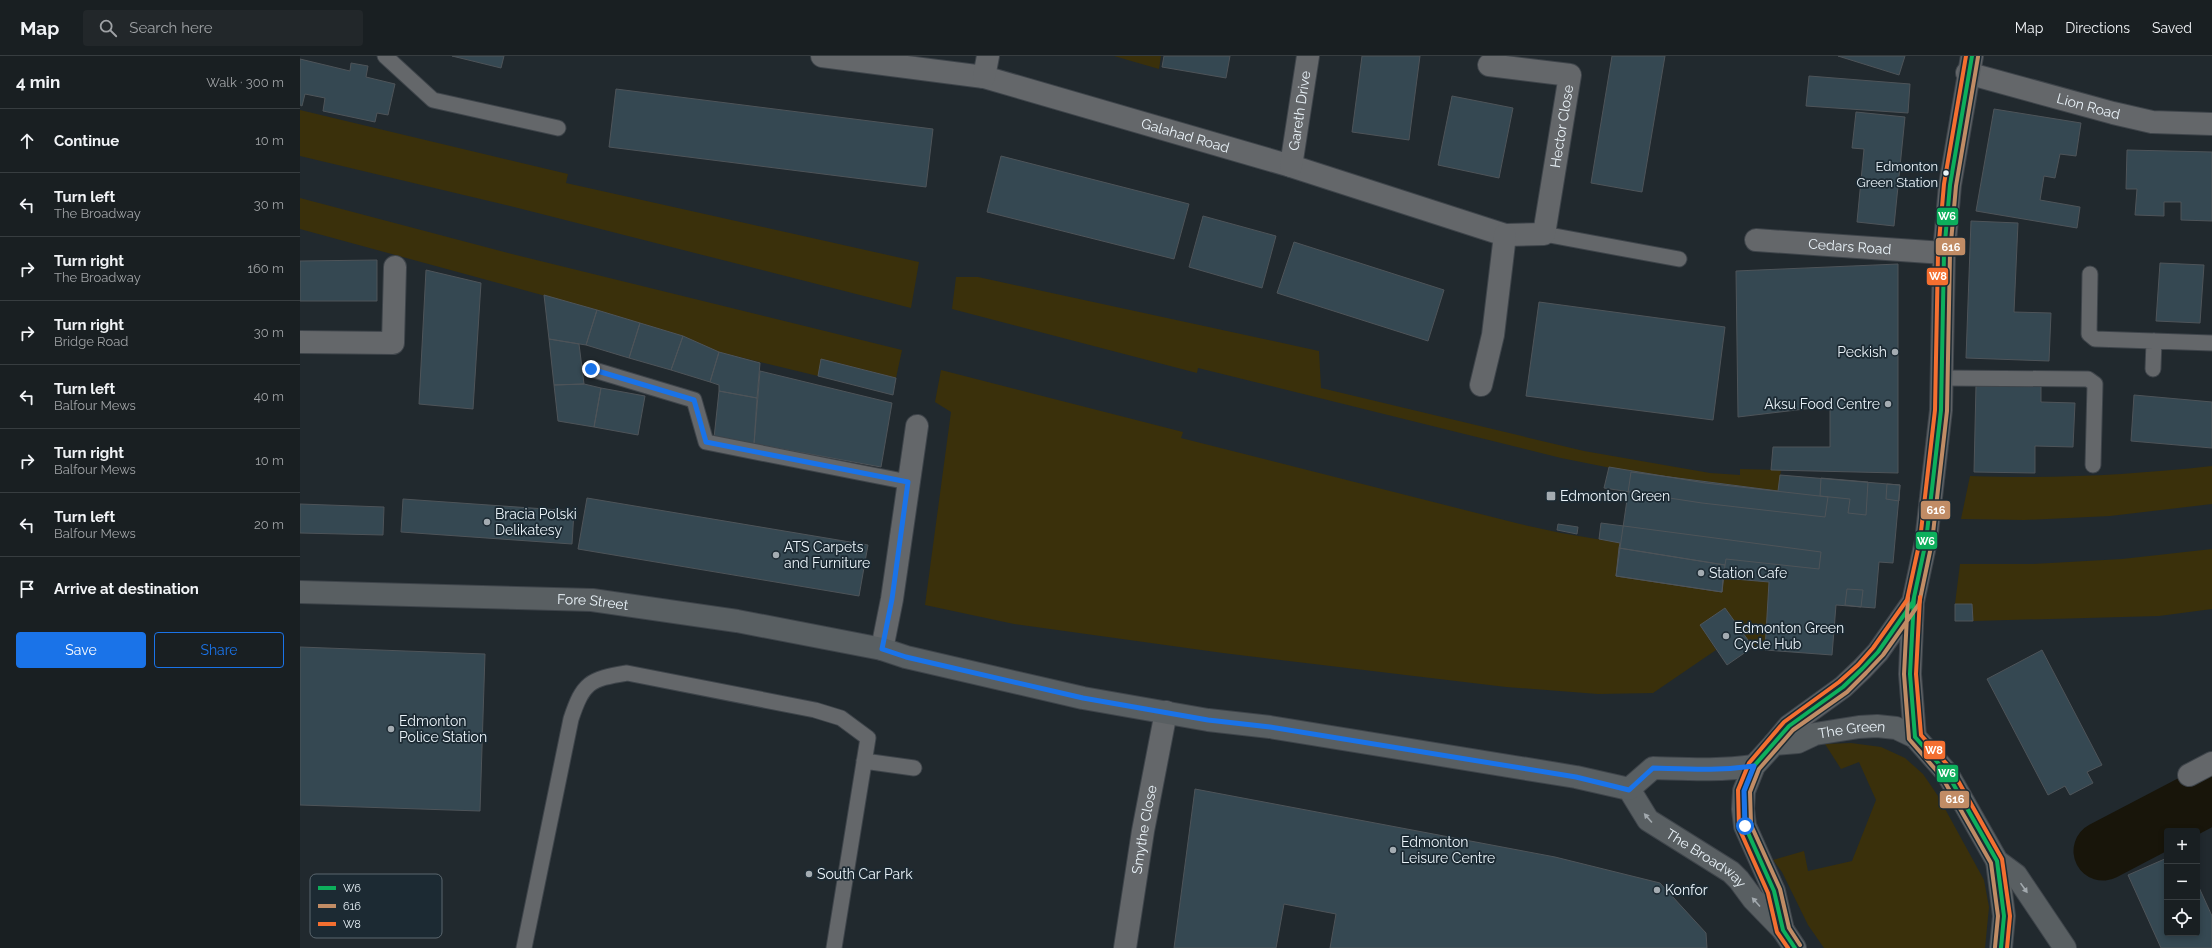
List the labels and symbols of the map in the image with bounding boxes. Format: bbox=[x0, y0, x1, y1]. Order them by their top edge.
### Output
street label: Gareth Drive bbox=[1286, 70, 1314, 152]
street label: Hector Close bbox=[1547, 84, 1576, 169]
street label: Lion Road bbox=[2055, 90, 2122, 122]
street label: Galahad Road bbox=[1139, 115, 1231, 156]
place label: Edmonton Green Station bbox=[1857, 159, 1938, 190]
marker: Edmonton Green Station bbox=[1941, 168, 1951, 178]
line badge: W6 bbox=[1936, 207, 1959, 226]
text: W6 bbox=[1938, 210, 1956, 223]
street label: Cedars Road bbox=[1808, 236, 1892, 257]
line badge: 616 bbox=[1935, 237, 1966, 256]
text: 616 bbox=[1942, 241, 1961, 254]
line badge: W8 bbox=[1926, 267, 1949, 286]
text: W8 bbox=[1929, 270, 1947, 283]
place label: Peckish bbox=[1837, 344, 1887, 360]
marker: Peckish bbox=[1890, 347, 1900, 357]
route end bbox=[582, 360, 600, 378]
place label: Aksu Food Centre bbox=[1764, 396, 1880, 412]
marker: Aksu Food Centre bbox=[1883, 399, 1893, 409]
place label: Edmonton Green bbox=[1560, 488, 1670, 504]
marker: Edmonton Green bbox=[1545, 490, 1557, 502]
line badge: 616 bbox=[1920, 500, 1951, 520]
text: 616 bbox=[1927, 504, 1946, 517]
place label: Bracia Polski Delikatesy bbox=[495, 506, 577, 538]
marker: Bracia Polski Delikatesy bbox=[482, 517, 492, 527]
line badge: W6 bbox=[1915, 531, 1938, 550]
text: W6 bbox=[1917, 535, 1935, 548]
place label: ATS Carpets and Furniture bbox=[784, 539, 870, 571]
marker: ATS Carpets and Furniture bbox=[771, 550, 781, 560]
place label: Station Cafe bbox=[1709, 565, 1787, 581]
marker: Station Cafe bbox=[1696, 568, 1706, 578]
street label: Fore Street bbox=[557, 591, 630, 613]
place label: Edmonton Green Cycle Hub bbox=[1734, 620, 1844, 652]
marker: Edmonton Green Cycle Hub bbox=[1721, 631, 1731, 641]
place label: Edmonton Police Station bbox=[399, 713, 487, 745]
street label: The Green bbox=[1817, 718, 1886, 741]
marker: Edmonton Police Station bbox=[386, 724, 396, 734]
line badge: W8 bbox=[1923, 740, 1946, 760]
text: W8 bbox=[1925, 744, 1943, 757]
line badge: W6 bbox=[1936, 764, 1959, 783]
text: W6 bbox=[1938, 767, 1956, 780]
street label: Smythe Close bbox=[1128, 784, 1160, 875]
line badge: 616 bbox=[1939, 790, 1970, 809]
text: 616 bbox=[1946, 793, 1965, 806]
one-way arrow bbox=[1643, 813, 1652, 823]
route start bbox=[1736, 817, 1754, 835]
street label: The Broadway bbox=[1663, 825, 1750, 891]
place label: Edmonton Leisure Centre bbox=[1401, 834, 1495, 866]
marker: Edmonton Leisure Centre bbox=[1388, 845, 1398, 855]
place label: South Car Park bbox=[817, 866, 913, 882]
marker: South Car Park bbox=[804, 869, 814, 879]
legend bbox=[310, 874, 442, 938]
text: W6 bbox=[343, 882, 361, 895]
place label: Konfor bbox=[1665, 882, 1708, 898]
one-way arrow bbox=[2020, 883, 2028, 893]
marker: Konfor bbox=[1652, 885, 1662, 895]
one-way arrow bbox=[1751, 897, 1760, 907]
text: 616 bbox=[343, 900, 361, 913]
text: W8 bbox=[343, 918, 361, 931]

